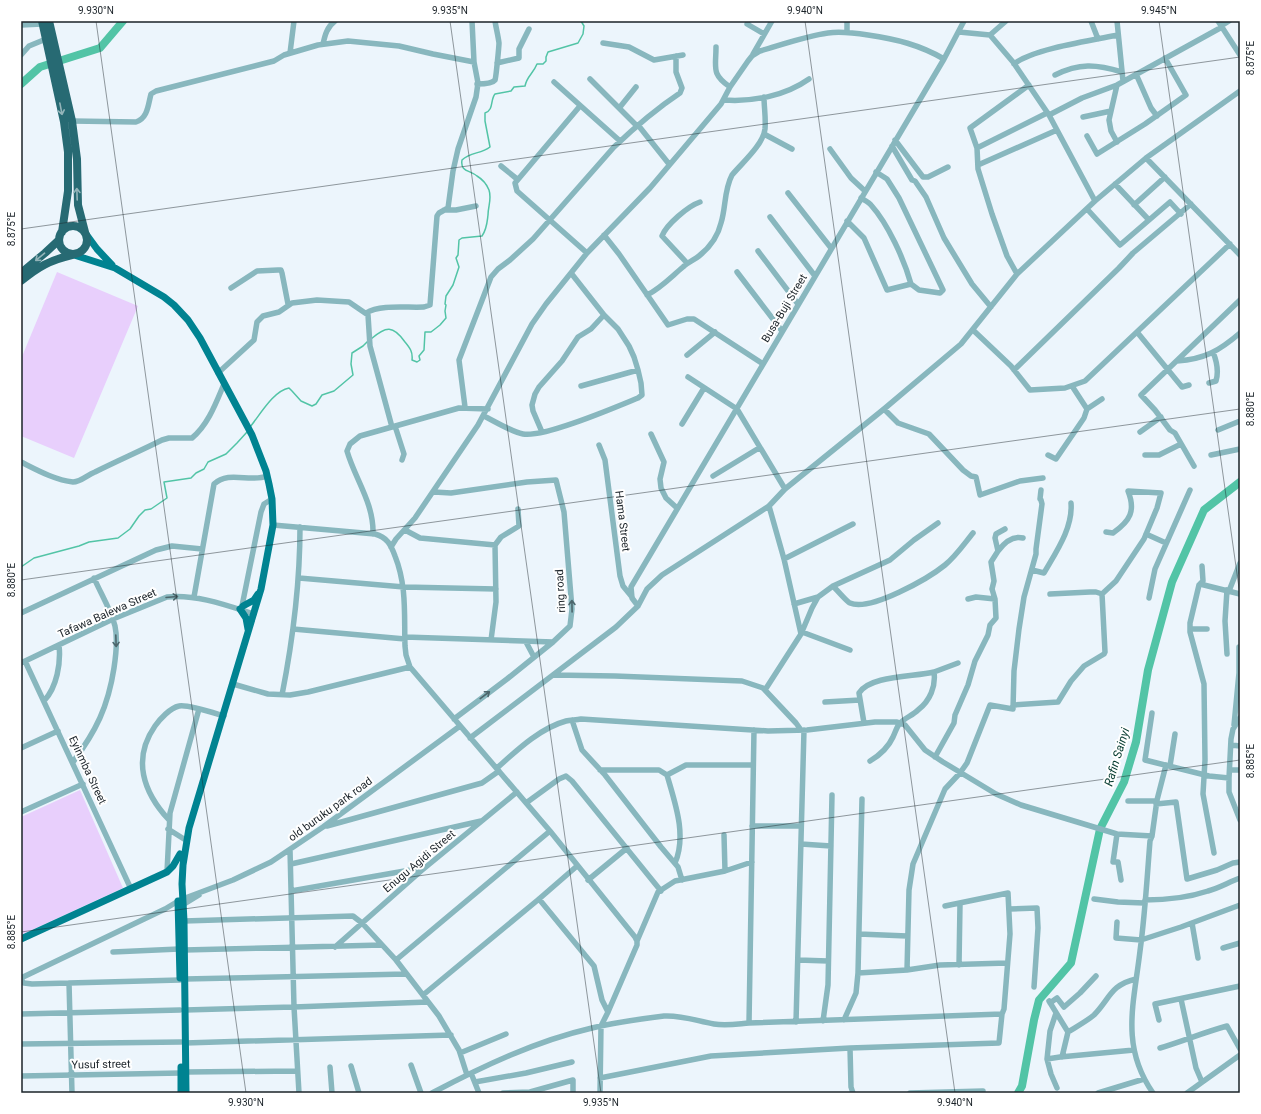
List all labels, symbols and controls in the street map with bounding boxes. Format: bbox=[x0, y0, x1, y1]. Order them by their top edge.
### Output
text: 9.930°N bbox=[78, 5, 114, 16]
text: 9.935°N bbox=[432, 5, 468, 16]
text: 9.940°N bbox=[787, 5, 823, 16]
text: 9.945°N bbox=[1141, 5, 1177, 16]
text: 8.875°E bbox=[1245, 40, 1256, 75]
one-way arrow bbox=[58, 102, 66, 115]
one-way arrow bbox=[74, 188, 81, 201]
text: 8.875°E bbox=[6, 211, 17, 246]
one-way arrow bbox=[35, 253, 46, 262]
street label: Busa-Buji Street bbox=[759, 271, 810, 345]
text: 8.880°E bbox=[1245, 391, 1256, 426]
street label: Hama Street bbox=[612, 490, 633, 553]
text: 8.880°E bbox=[6, 562, 17, 597]
street label: ring road bbox=[553, 569, 568, 613]
street label: Tafawa Balewa Street bbox=[56, 586, 159, 641]
one-way arrow bbox=[165, 593, 178, 601]
one-way arrow bbox=[568, 600, 575, 613]
one-way arrow bbox=[112, 634, 120, 647]
one-way arrow bbox=[479, 691, 490, 700]
water label: Rafin Sainyi bbox=[1102, 726, 1133, 788]
street label: Eyinmba Street bbox=[66, 734, 109, 807]
text: 8.885°E bbox=[1245, 743, 1256, 778]
street label: old buruku park road bbox=[286, 775, 375, 844]
street label: Enugu Agidi Street bbox=[381, 827, 458, 895]
text: 8.885°E bbox=[6, 914, 17, 949]
street label: Yusuf street bbox=[71, 1057, 131, 1072]
text: 9.930°N bbox=[228, 1097, 264, 1108]
text: 9.935°N bbox=[583, 1097, 619, 1108]
text: 9.940°N bbox=[937, 1097, 973, 1108]

